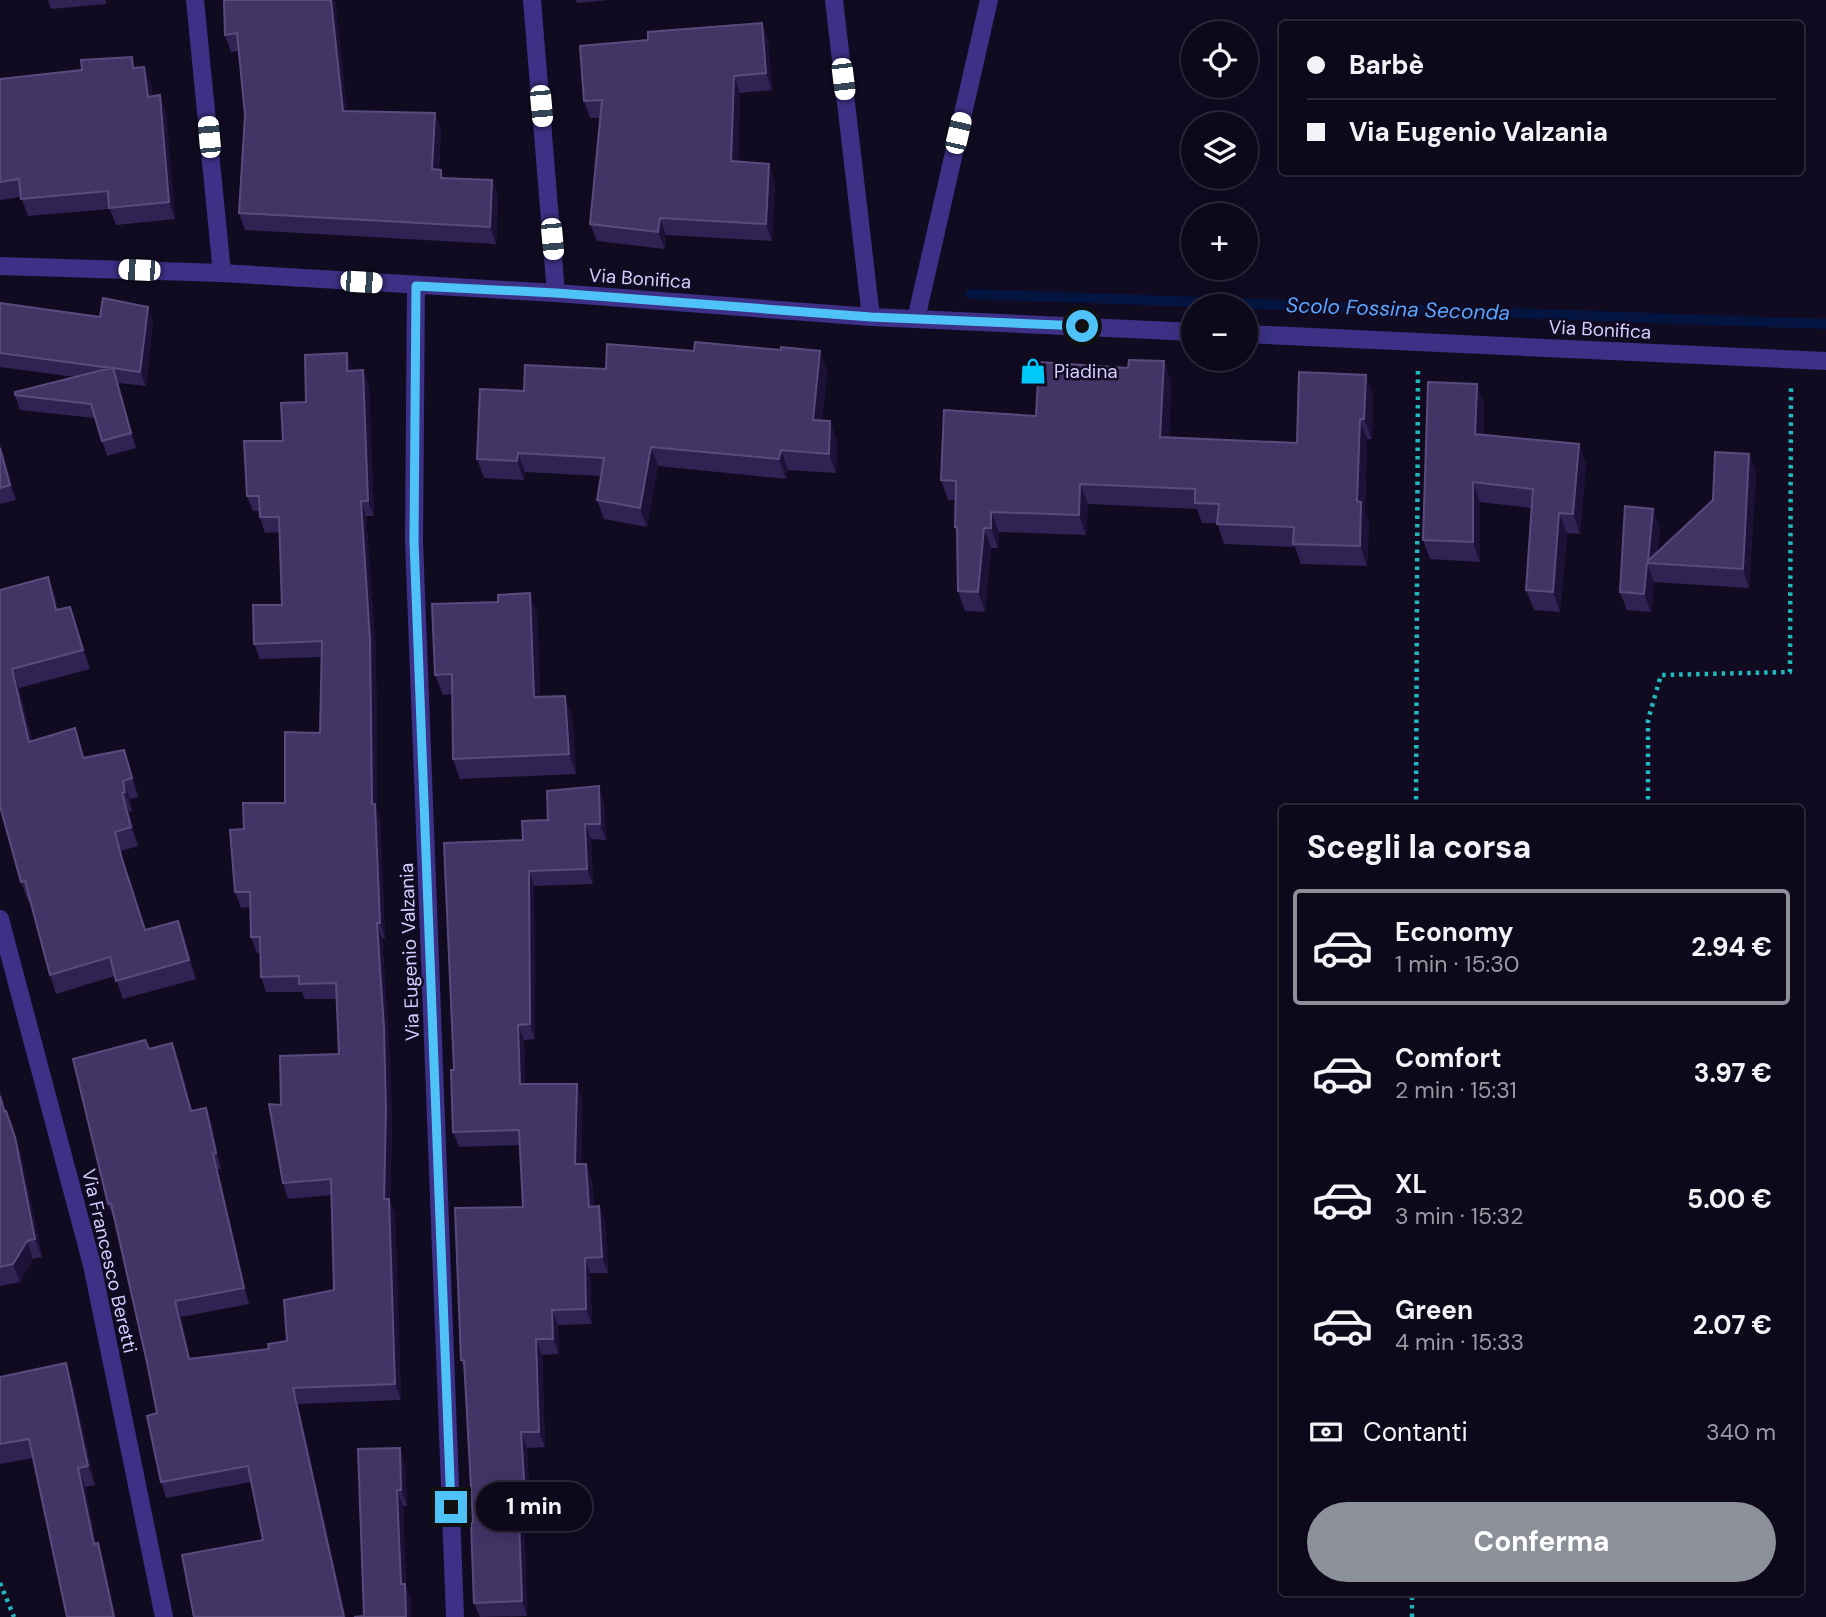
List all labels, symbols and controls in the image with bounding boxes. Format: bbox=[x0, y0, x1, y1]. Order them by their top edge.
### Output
map controls bbox=[1181, 21, 1258, 371]
button: locate bbox=[1181, 21, 1258, 98]
text: Barbè bbox=[1349, 48, 1424, 82]
car bbox=[831, 57, 856, 101]
car bbox=[529, 84, 554, 128]
car bbox=[944, 110, 973, 156]
button: layers bbox=[1181, 112, 1258, 189]
car bbox=[197, 115, 222, 159]
text: Via Eugenio Valzania bbox=[1349, 115, 1608, 149]
button: + bbox=[1181, 203, 1258, 280]
car bbox=[540, 217, 565, 261]
car bbox=[118, 259, 161, 281]
street label: Via Bonifica bbox=[588, 262, 692, 295]
car bbox=[340, 270, 383, 294]
water label: Scolo Fossina Seconda bbox=[1285, 291, 1511, 327]
button: − bbox=[1181, 294, 1258, 371]
route start bbox=[1066, 310, 1098, 342]
street label: Via Bonifica bbox=[1548, 314, 1652, 345]
shop icon: Piadina bbox=[1018, 356, 1048, 386]
place label: Piadina bbox=[1054, 359, 1118, 384]
text: Scegli la corsa bbox=[1307, 826, 1531, 868]
street label: Via Eugenio Valzania bbox=[394, 863, 425, 1041]
text: Economy bbox=[1395, 915, 1513, 949]
icon: car bbox=[1311, 916, 1374, 979]
text: 2.94 € bbox=[1691, 930, 1772, 964]
text: 1 min · 15:30 bbox=[1395, 949, 1519, 979]
text: Comfort bbox=[1395, 1041, 1501, 1075]
icon: car bbox=[1311, 1042, 1374, 1105]
text: 3.97 € bbox=[1694, 1056, 1772, 1090]
text: 2 min · 15:31 bbox=[1395, 1075, 1517, 1105]
street label: Via Francesco Beretti bbox=[76, 1167, 143, 1356]
text: XL bbox=[1395, 1167, 1427, 1201]
icon: car bbox=[1311, 1168, 1374, 1231]
text: 5.00 € bbox=[1687, 1182, 1772, 1216]
text: 3 min · 15:32 bbox=[1395, 1201, 1523, 1231]
text: Green bbox=[1395, 1293, 1473, 1327]
icon: car bbox=[1311, 1294, 1374, 1357]
text: 2.07 € bbox=[1693, 1308, 1772, 1342]
text: 4 min · 15:33 bbox=[1395, 1327, 1524, 1357]
icon: cash bbox=[1307, 1413, 1345, 1451]
text: Contanti bbox=[1363, 1415, 1468, 1449]
text: 340 m bbox=[1706, 1417, 1776, 1447]
callout: 1 min bbox=[476, 1482, 591, 1532]
route end bbox=[435, 1491, 467, 1523]
text: 1 min bbox=[506, 1491, 562, 1521]
button: Conferma bbox=[1307, 1502, 1776, 1582]

